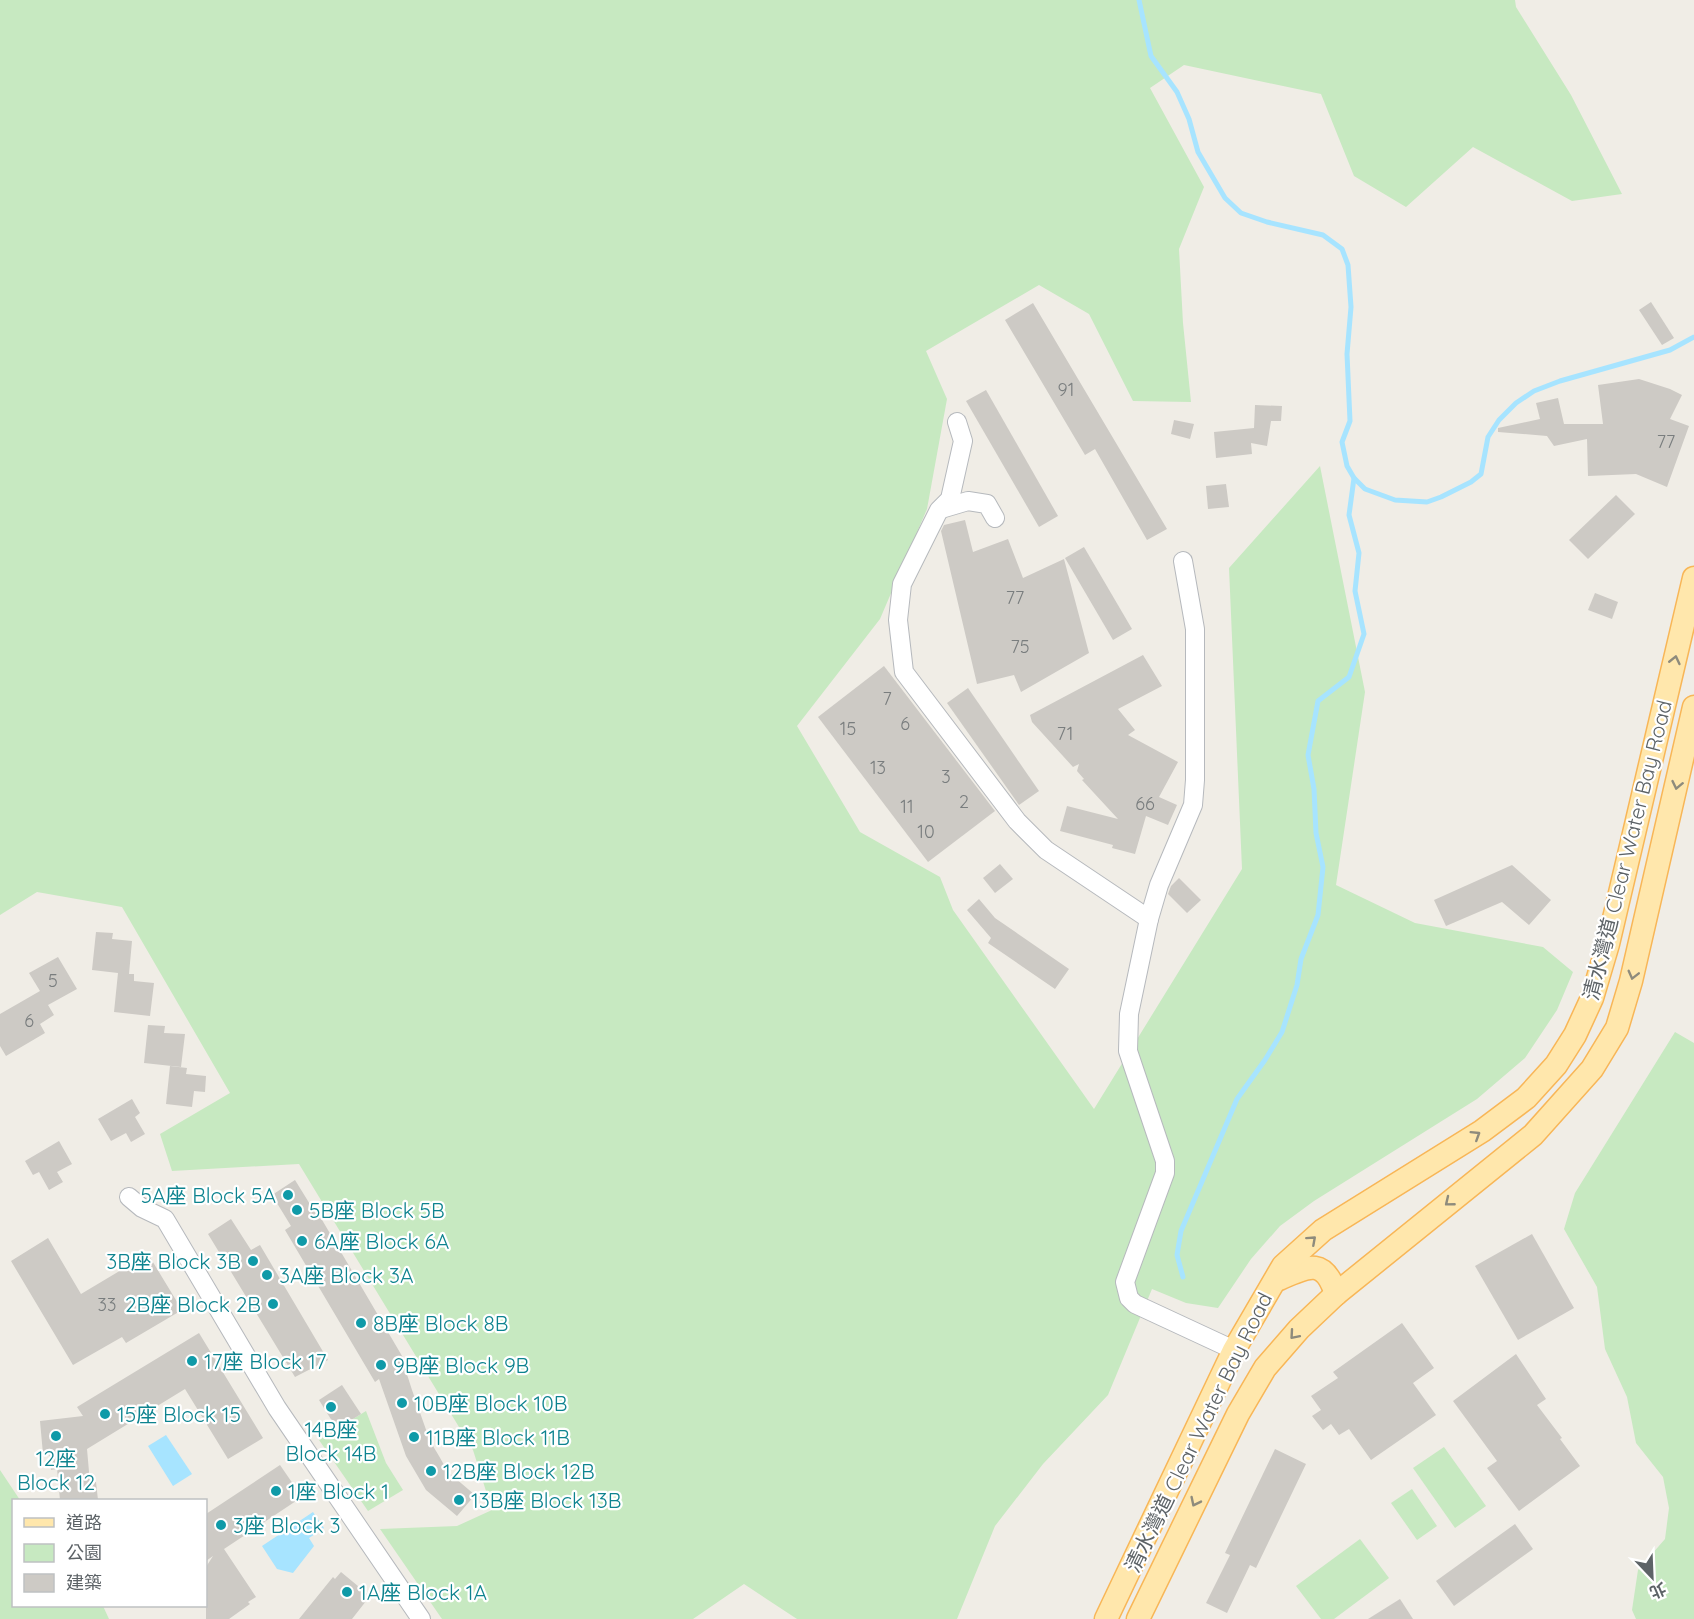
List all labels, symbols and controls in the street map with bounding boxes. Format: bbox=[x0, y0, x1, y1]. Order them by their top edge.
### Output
house number: 91 bbox=[1058, 378, 1074, 401]
house number: 77 bbox=[1657, 430, 1675, 453]
house number: 77 bbox=[1006, 586, 1024, 609]
house number: 75 bbox=[1010, 635, 1030, 658]
one-way arrow bbox=[1667, 655, 1680, 665]
house number: 7 bbox=[882, 687, 892, 710]
street label: 清水灣道 Clear Water Bay Road bbox=[1577, 697, 1677, 1003]
house number: 6 bbox=[900, 712, 910, 735]
house number: 15 bbox=[840, 717, 856, 740]
house number: 71 bbox=[1057, 722, 1073, 745]
house number: 13 bbox=[870, 756, 886, 779]
house number: 3 bbox=[941, 765, 951, 788]
one-way arrow bbox=[1671, 779, 1684, 789]
house number: 2 bbox=[959, 790, 969, 813]
house number: 66 bbox=[1135, 792, 1155, 815]
house number: 11 bbox=[900, 795, 914, 818]
house number: 10 bbox=[917, 820, 935, 843]
house number: 5 bbox=[48, 969, 58, 992]
one-way arrow bbox=[1627, 969, 1640, 979]
house number: 6 bbox=[24, 1009, 34, 1032]
one-way arrow bbox=[1470, 1130, 1480, 1142]
place label: 5A座 Block 5A bbox=[140, 1182, 276, 1208]
marker: 5A座 Block 5A bbox=[281, 1188, 295, 1202]
one-way arrow bbox=[1444, 1195, 1455, 1206]
place label: 5B座 Block 5B bbox=[309, 1197, 445, 1223]
marker: 5B座 Block 5B bbox=[290, 1203, 304, 1217]
place label: 6A座 Block 6A bbox=[314, 1228, 449, 1254]
marker: 6A座 Block 6A bbox=[295, 1234, 309, 1248]
one-way arrow bbox=[1305, 1236, 1316, 1247]
place label: 3B座 Block 3B bbox=[106, 1248, 241, 1274]
marker: 3B座 Block 3B bbox=[246, 1254, 260, 1268]
place label: 3A座 Block 3A bbox=[279, 1262, 414, 1288]
marker: 3A座 Block 3A bbox=[260, 1268, 274, 1282]
street label: 清水灣道 Clear Water Bay Road bbox=[1119, 1288, 1277, 1576]
place label: 2B座 Block 2B bbox=[125, 1291, 261, 1317]
house number: 33 bbox=[98, 1293, 116, 1316]
marker: 2B座 Block 2B bbox=[266, 1297, 280, 1311]
place label: 8B座 Block 8B bbox=[373, 1310, 509, 1336]
marker: 8B座 Block 8B bbox=[354, 1316, 368, 1330]
one-way arrow bbox=[1290, 1328, 1301, 1339]
place label: 17座 Block 17 bbox=[204, 1348, 327, 1374]
place label: 9B座 Block 9B bbox=[393, 1352, 529, 1378]
marker: 17座 Block 17 bbox=[185, 1354, 199, 1368]
marker: 9B座 Block 9B bbox=[374, 1358, 388, 1372]
place label: 10B座 Block 10B bbox=[414, 1390, 567, 1416]
marker: 10B座 Block 10B bbox=[395, 1396, 409, 1410]
marker: 14B座 Block 14B bbox=[324, 1400, 338, 1414]
place label: 15座 Block 15 bbox=[117, 1401, 241, 1427]
marker: 15座 Block 15 bbox=[98, 1407, 112, 1421]
place label: 14B座 Block 14B bbox=[286, 1416, 376, 1466]
place label: 11B座 Block 11B bbox=[426, 1424, 570, 1450]
marker: 12座 Block 12 bbox=[49, 1429, 63, 1443]
marker: 11B座 Block 11B bbox=[407, 1430, 421, 1444]
place label: 12座 Block 12 bbox=[17, 1445, 95, 1495]
place label: 12B座 Block 12B bbox=[443, 1458, 595, 1484]
marker: 12B座 Block 12B bbox=[424, 1464, 438, 1478]
place label: 1座 Block 1 bbox=[288, 1478, 389, 1504]
marker: 1座 Block 1 bbox=[269, 1484, 283, 1498]
place label: 13B座 Block 13B bbox=[471, 1487, 621, 1513]
marker: 13B座 Block 13B bbox=[452, 1493, 466, 1507]
one-way arrow bbox=[1191, 1496, 1202, 1507]
legend bbox=[12, 1499, 207, 1607]
text: 道路 bbox=[66, 1511, 102, 1534]
place label: 3座 Block 3 bbox=[233, 1512, 341, 1538]
marker: 3座 Block 3 bbox=[214, 1518, 228, 1532]
text: 公園 bbox=[66, 1541, 102, 1564]
north arrow bbox=[1622, 1547, 1682, 1607]
text: 建築 bbox=[66, 1571, 102, 1594]
text: 北 bbox=[1647, 1578, 1669, 1603]
place label: 1A座 Block 1A bbox=[359, 1579, 487, 1605]
marker: 1A座 Block 1A bbox=[340, 1585, 354, 1599]

